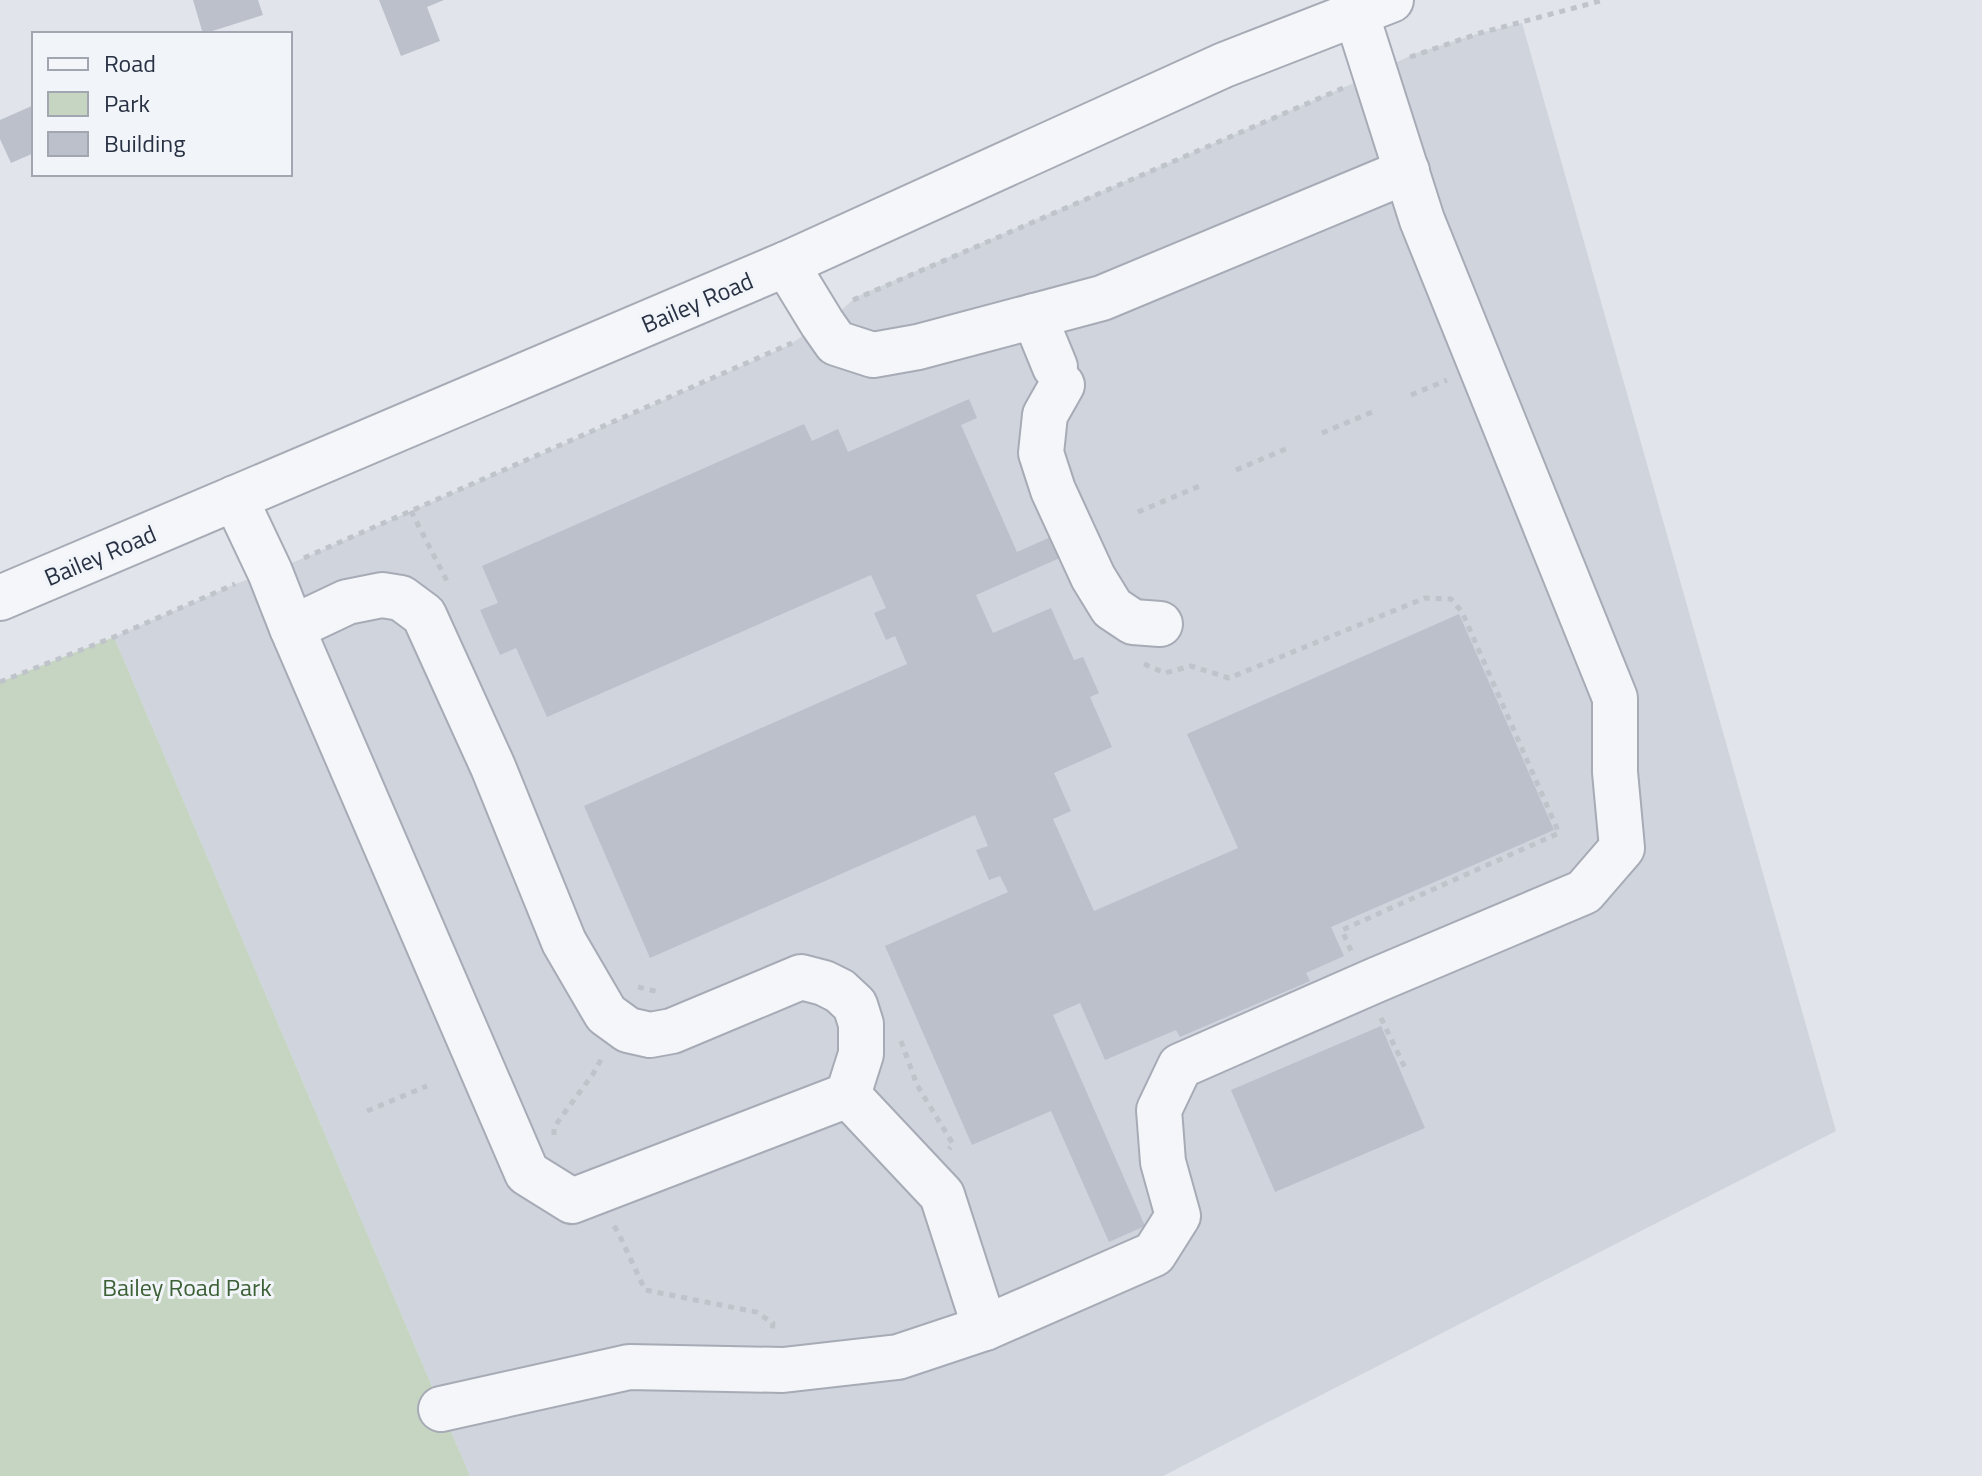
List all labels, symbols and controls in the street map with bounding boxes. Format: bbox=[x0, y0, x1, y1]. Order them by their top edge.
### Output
legend bbox=[32, 32, 292, 176]
text: Road bbox=[104, 45, 156, 81]
text: Park bbox=[104, 85, 150, 121]
text: Building bbox=[104, 125, 186, 161]
street label: Bailey Road bbox=[635, 262, 759, 342]
street label: Bailey Road bbox=[38, 515, 162, 595]
park label: Bailey Road Park bbox=[102, 1269, 272, 1305]

